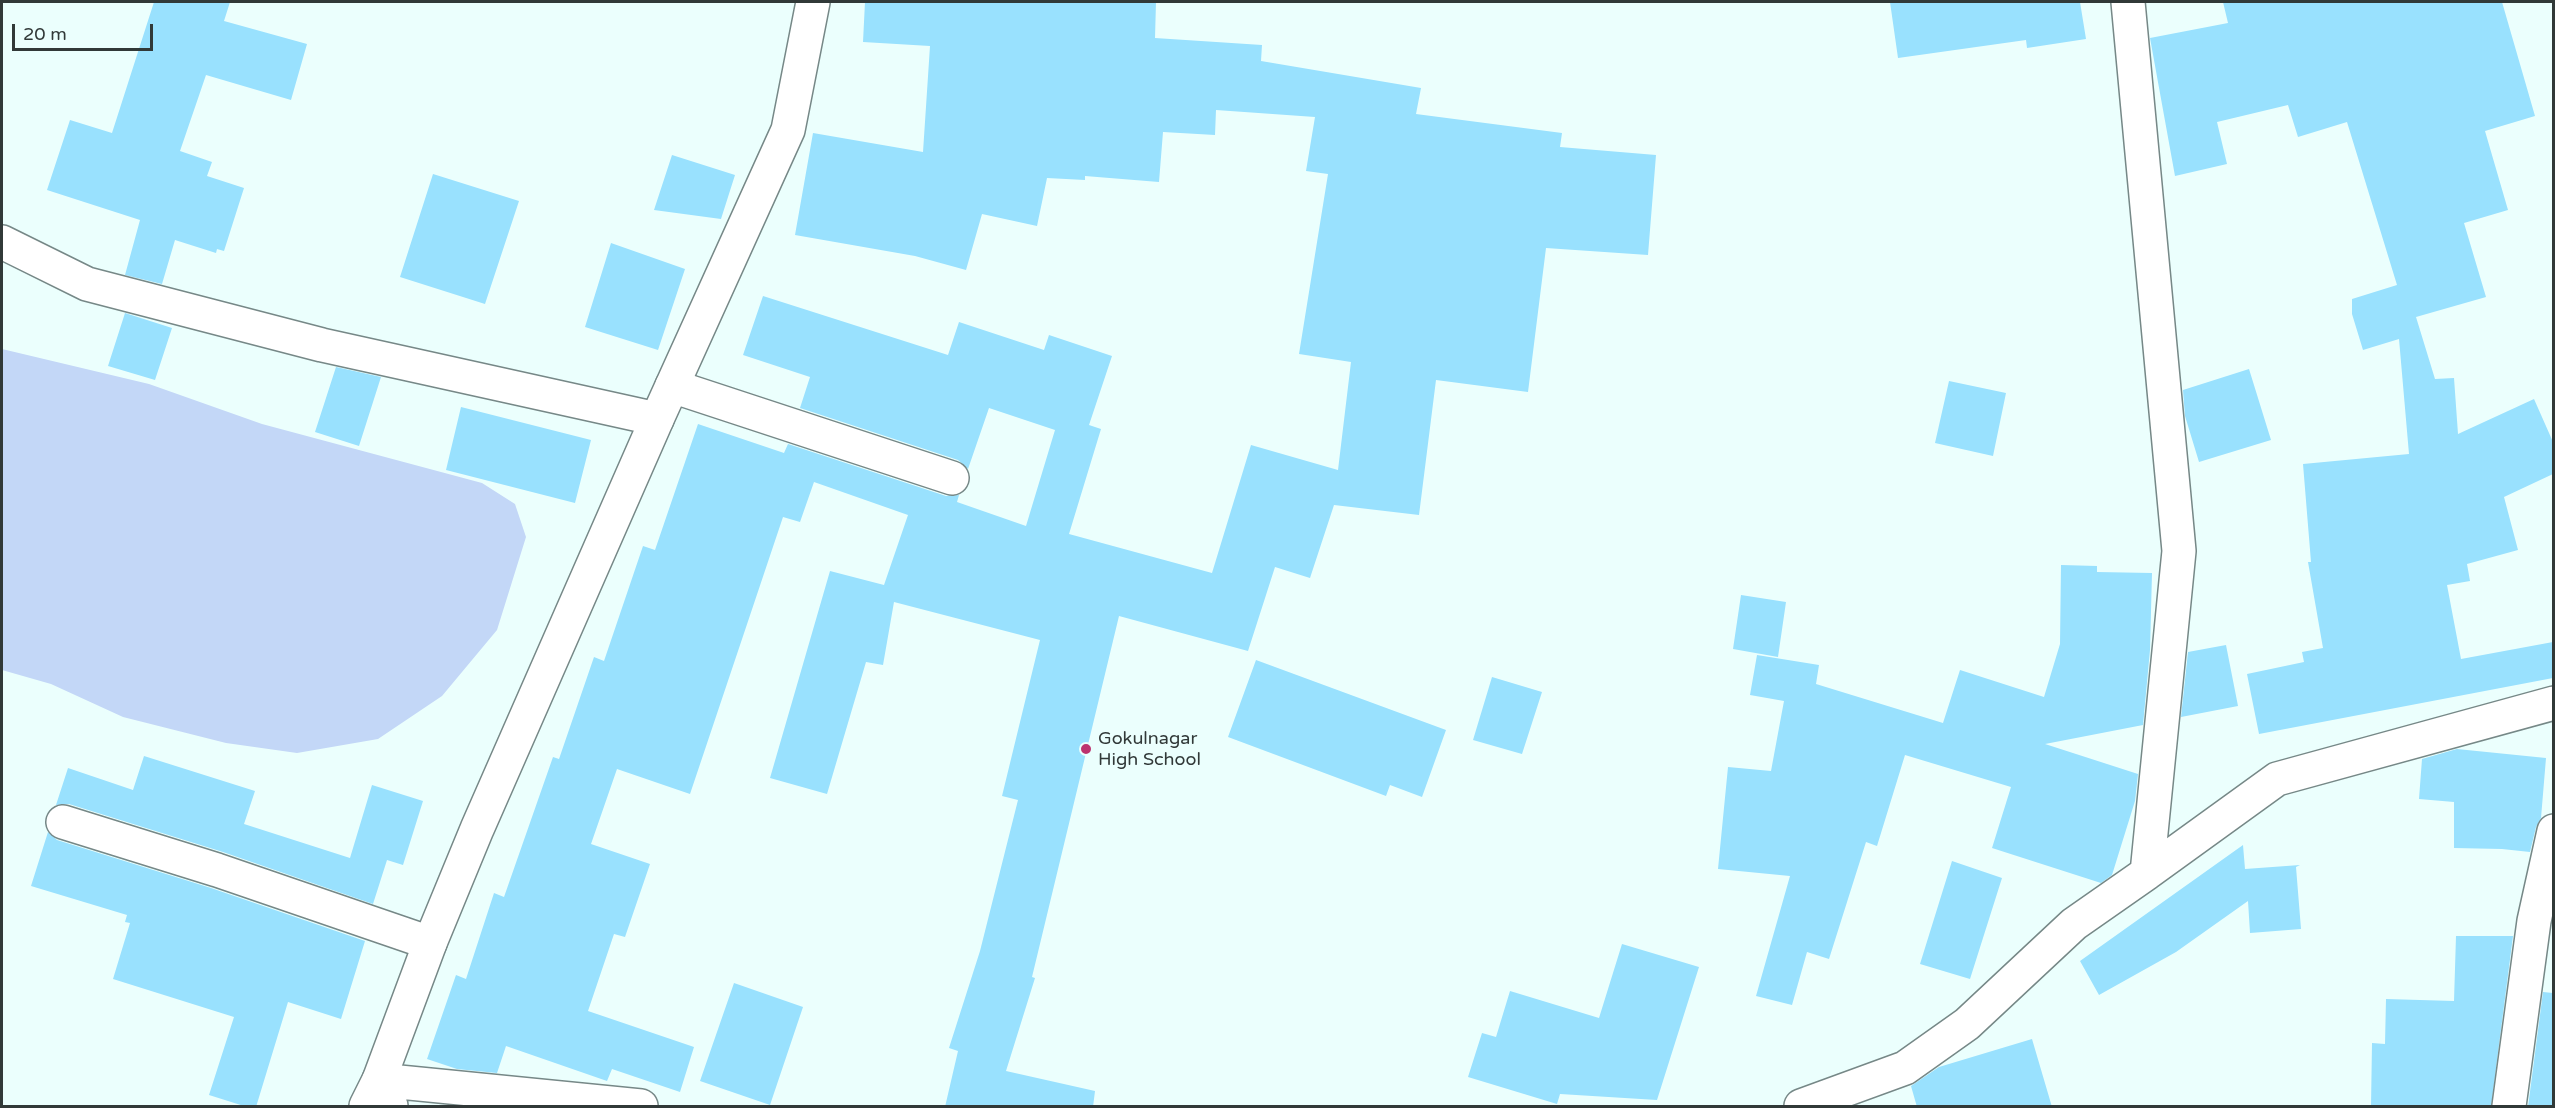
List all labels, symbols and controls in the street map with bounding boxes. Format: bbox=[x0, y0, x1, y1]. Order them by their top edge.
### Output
scale bar bbox=[15, 12, 156, 50]
text: 20 m bbox=[23, 23, 67, 45]
place label: Gokulnagar High School bbox=[1098, 728, 1201, 771]
marker: Gokulnagar High School bbox=[1079, 742, 1093, 756]

